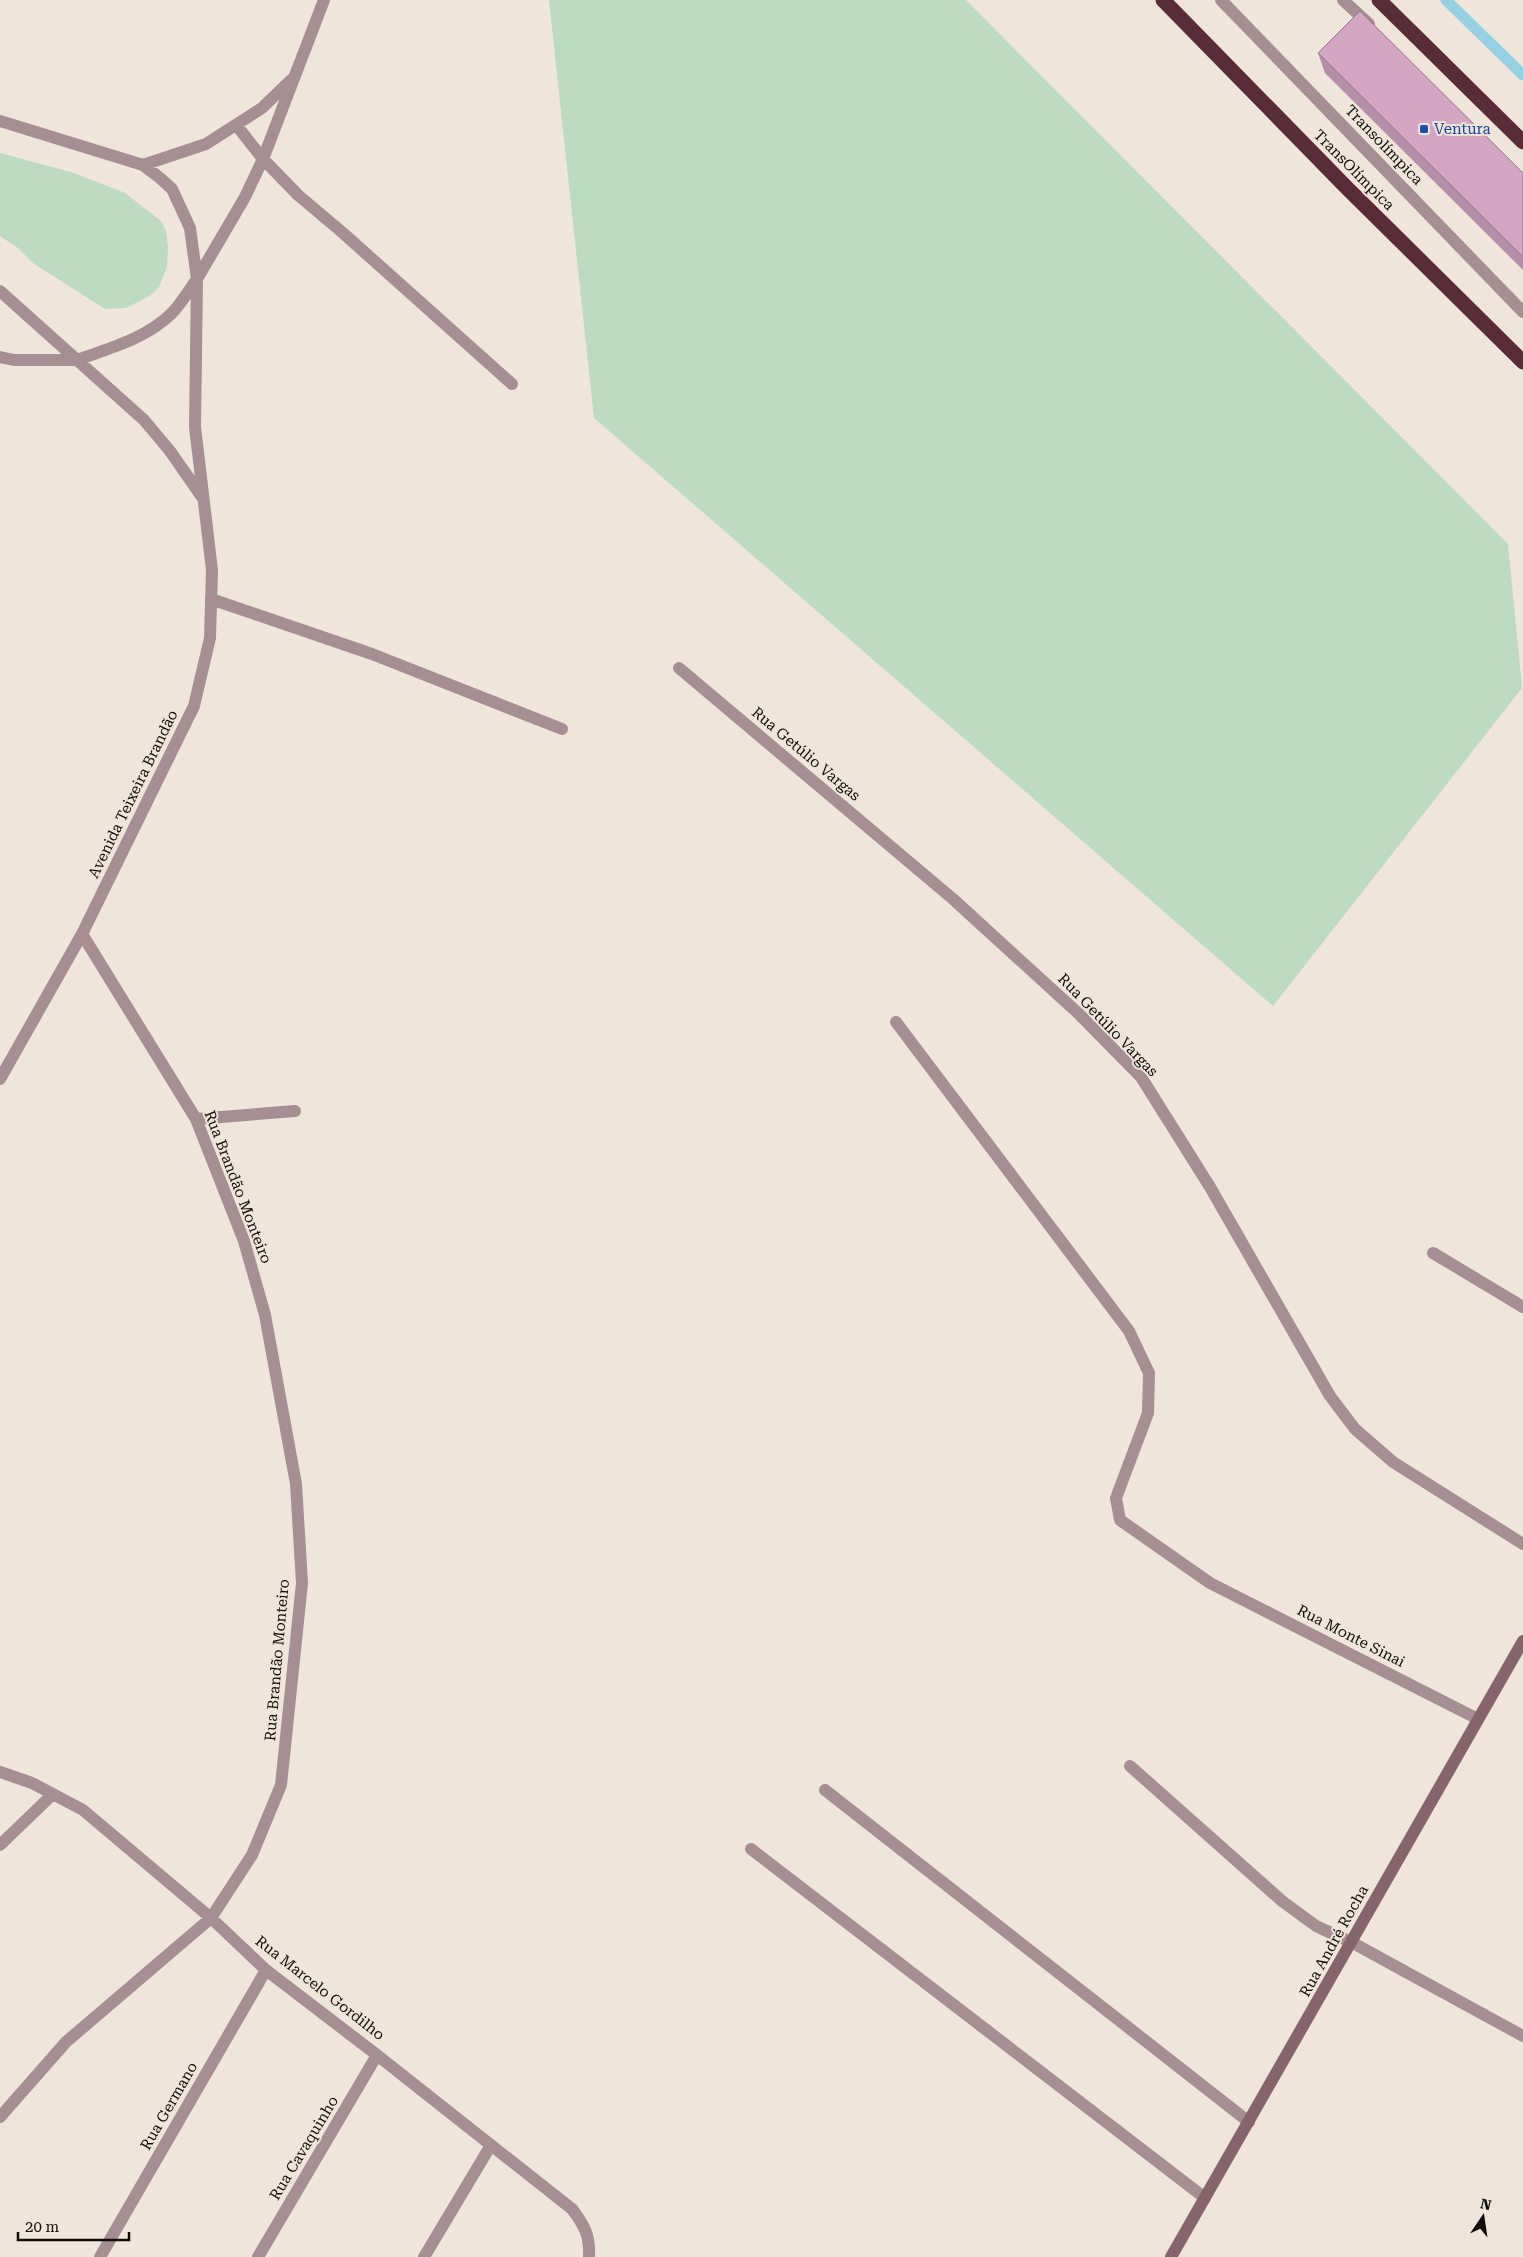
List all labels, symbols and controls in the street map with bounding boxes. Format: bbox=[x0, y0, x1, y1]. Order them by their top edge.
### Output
street label: Transolímpica bbox=[1341, 101, 1427, 189]
place label: Ventura bbox=[1434, 120, 1491, 138]
marker: Ventura bbox=[1418, 123, 1430, 135]
street label: TransOlímpica bbox=[1310, 126, 1398, 214]
street label: Rua Getúlio Vargas bbox=[748, 703, 864, 805]
street label: Avenida Teixeira Brandão bbox=[84, 707, 182, 881]
street label: Rua Getúlio Vargas bbox=[1054, 970, 1162, 1080]
street label: Rua Brandão Monteiro bbox=[200, 1108, 276, 1266]
street label: Rua Brandão Monteiro bbox=[261, 1578, 293, 1742]
street label: Rua Monte Sinai bbox=[1294, 1601, 1408, 1671]
street label: Rua André Rocha bbox=[1296, 1882, 1372, 2000]
street label: Rua Marcelo Gordilho bbox=[252, 1932, 388, 2044]
street label: Rua Germano bbox=[137, 2059, 201, 2153]
street label: Rua Cavaquinho bbox=[266, 2093, 342, 2203]
north arrow bbox=[1458, 2192, 1508, 2242]
text: N bbox=[1479, 2195, 1493, 2213]
scale bar bbox=[18, 2210, 129, 2242]
text: 20 m bbox=[25, 2218, 60, 2236]

